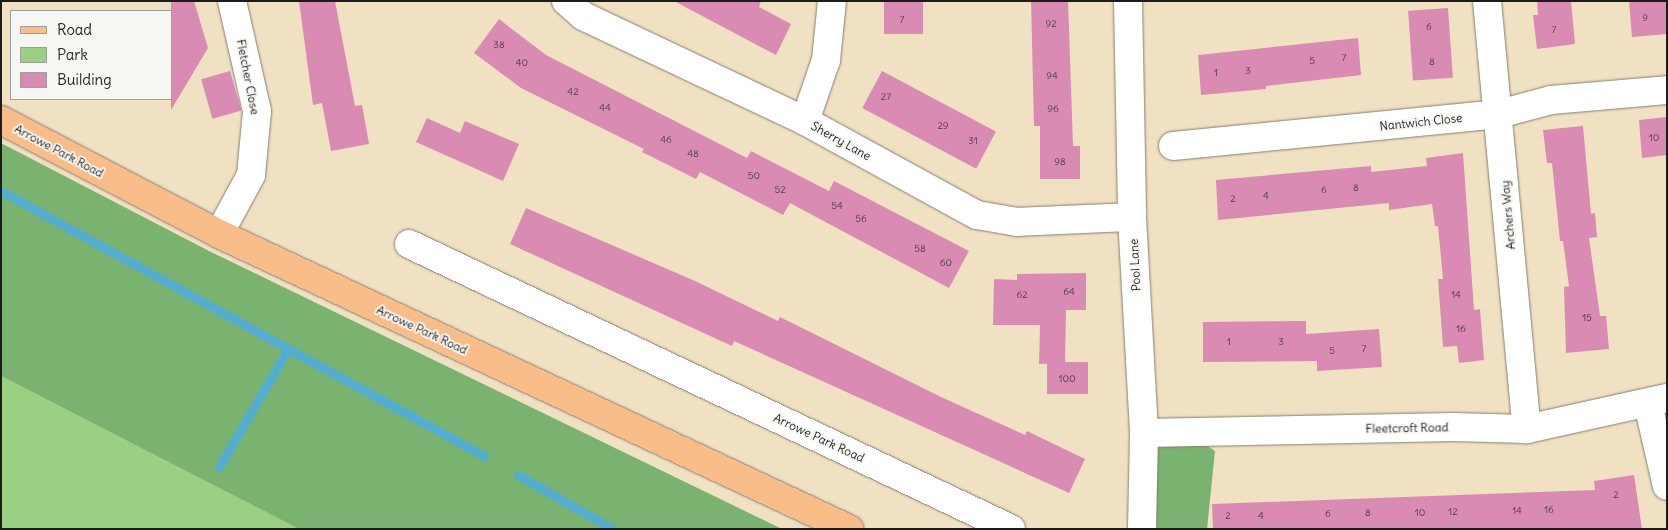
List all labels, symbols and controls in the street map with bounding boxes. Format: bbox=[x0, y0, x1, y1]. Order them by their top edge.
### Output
legend bbox=[10, 10, 172, 100]
house number: 9 bbox=[1642, 12, 1648, 24]
house number: 7 bbox=[900, 14, 904, 26]
house number: 92 bbox=[1045, 18, 1057, 30]
text: Road bbox=[57, 20, 92, 39]
house number: 6 bbox=[1426, 21, 1432, 33]
house number: 7 bbox=[1552, 24, 1556, 36]
street label: Fletcher Close bbox=[234, 38, 262, 116]
house number: 38 bbox=[493, 39, 505, 51]
text: Park bbox=[57, 45, 88, 64]
house number: 7 bbox=[1342, 52, 1346, 64]
house number: 5 bbox=[1309, 55, 1315, 67]
house number: 8 bbox=[1429, 56, 1435, 68]
house number: 40 bbox=[516, 57, 528, 69]
house number: 3 bbox=[1245, 65, 1251, 77]
house number: 1 bbox=[1214, 67, 1218, 79]
text: Building bbox=[57, 70, 112, 89]
house number: 94 bbox=[1046, 70, 1058, 82]
house number: 42 bbox=[567, 86, 579, 98]
house number: 27 bbox=[881, 91, 891, 103]
house number: 44 bbox=[599, 102, 611, 114]
house number: 96 bbox=[1047, 103, 1059, 115]
street label: Nantwich Close bbox=[1379, 110, 1463, 134]
street label: Sherry Lane bbox=[809, 119, 873, 163]
house number: 29 bbox=[937, 120, 949, 132]
street label: Arrowe Park Road bbox=[12, 121, 106, 181]
house number: 10 bbox=[1649, 132, 1659, 144]
house number: 46 bbox=[660, 134, 672, 146]
house number: 31 bbox=[968, 135, 978, 147]
house number: 48 bbox=[687, 148, 699, 160]
house number: 98 bbox=[1054, 156, 1066, 168]
house number: 50 bbox=[748, 170, 760, 182]
street label: Archers Way bbox=[1498, 180, 1518, 250]
house number: 8 bbox=[1353, 182, 1359, 194]
house number: 52 bbox=[774, 184, 786, 196]
house number: 6 bbox=[1321, 184, 1327, 196]
house number: 4 bbox=[1263, 190, 1269, 202]
house number: 2 bbox=[1230, 193, 1236, 205]
house number: 54 bbox=[831, 200, 843, 212]
house number: 56 bbox=[855, 213, 867, 225]
street label: Pool Lane bbox=[1126, 238, 1144, 292]
house number: 58 bbox=[914, 243, 926, 255]
house number: 60 bbox=[940, 257, 952, 269]
house number: 64 bbox=[1063, 286, 1075, 298]
house number: 62 bbox=[1016, 289, 1028, 301]
house number: 14 bbox=[1451, 289, 1461, 301]
street label: Arrowe Park Road bbox=[374, 303, 470, 357]
house number: 15 bbox=[1582, 312, 1592, 324]
house number: 16 bbox=[1456, 323, 1466, 335]
house number: 1 bbox=[1227, 336, 1231, 348]
house number: 3 bbox=[1278, 336, 1284, 348]
house number: 7 bbox=[1362, 343, 1366, 355]
house number: 5 bbox=[1329, 345, 1335, 357]
house number: 100 bbox=[1058, 373, 1076, 385]
street label: Arrowe Park Road bbox=[771, 411, 867, 465]
street label: Fleetcroft Road bbox=[1365, 420, 1449, 436]
house number: 2 bbox=[1613, 489, 1619, 501]
house number: 16 bbox=[1544, 504, 1554, 516]
house number: 14 bbox=[1512, 505, 1522, 517]
house number: 12 bbox=[1448, 506, 1458, 518]
house number: 8 bbox=[1365, 507, 1371, 519]
house number: 10 bbox=[1415, 507, 1425, 519]
house number: 6 bbox=[1325, 508, 1331, 520]
house number: 2 bbox=[1225, 510, 1231, 522]
house number: 4 bbox=[1258, 510, 1264, 522]

